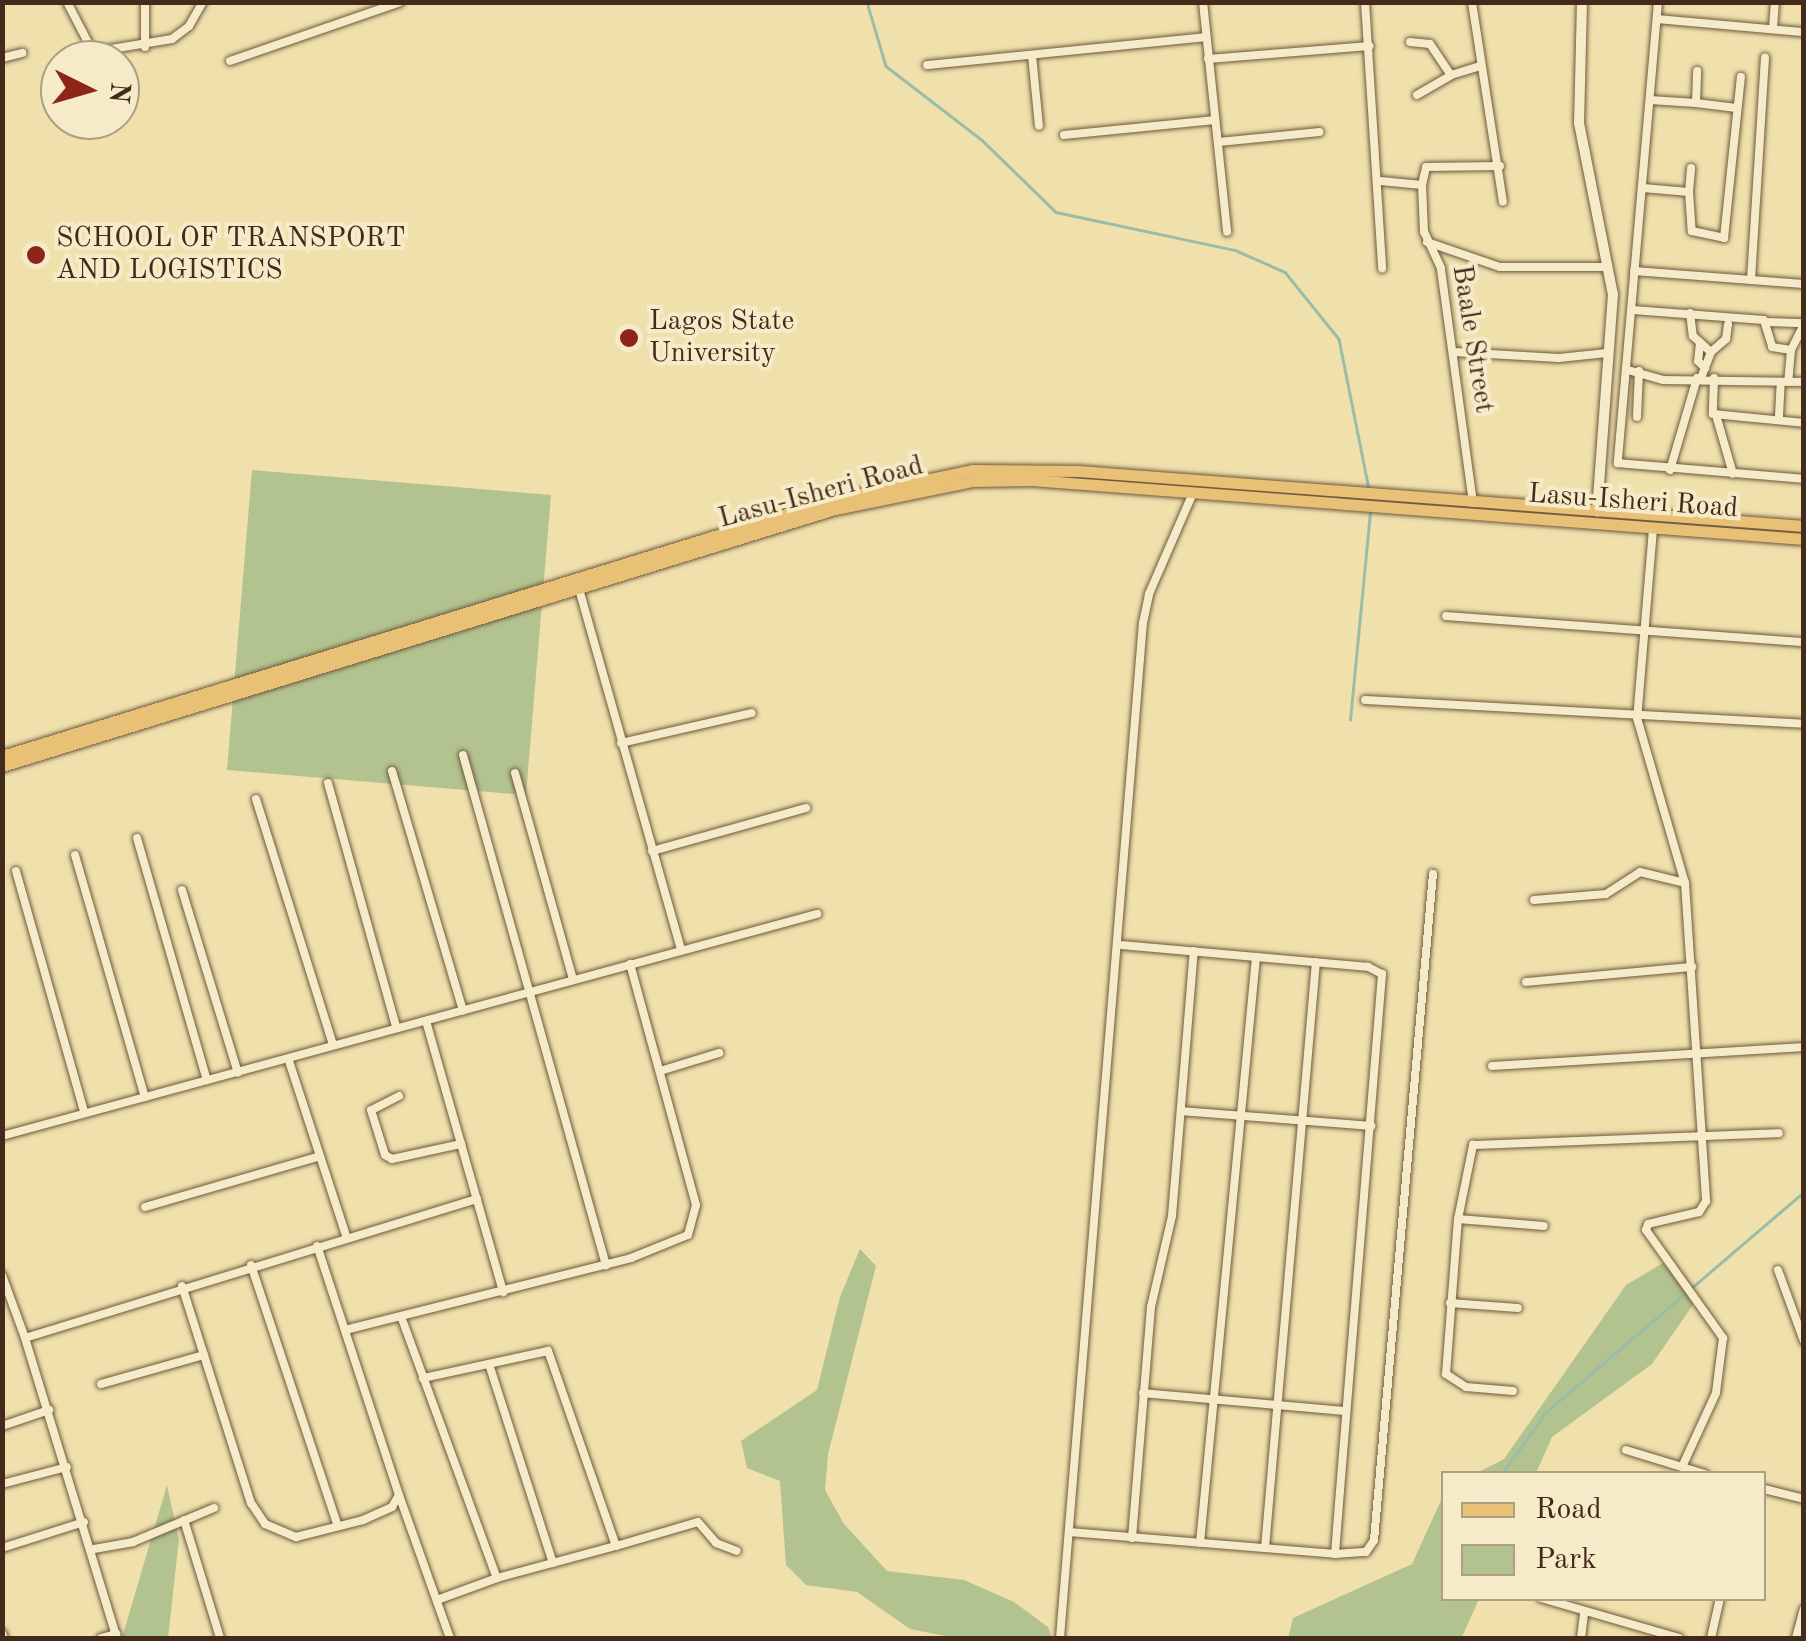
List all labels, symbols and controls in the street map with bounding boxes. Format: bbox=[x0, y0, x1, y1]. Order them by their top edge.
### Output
north arrow bbox=[40, 40, 140, 140]
text: N bbox=[103, 81, 133, 104]
place label: SCHOOL OF TRANSPORT AND LOGISTICS bbox=[56, 222, 405, 288]
marker: SCHOOL OF TRANSPORT AND LOGISTICS bbox=[25, 244, 47, 266]
street label: Baale Street bbox=[1444, 263, 1500, 415]
place label: Lagos State University bbox=[649, 305, 794, 371]
marker: Lagos State University bbox=[618, 327, 640, 349]
street label: Lasu-Isheri Road bbox=[715, 450, 927, 536]
street label: Lasu-Isheri Road bbox=[1527, 478, 1739, 526]
legend bbox=[1441, 1471, 1766, 1601]
text: Road bbox=[1535, 1495, 1602, 1525]
text: Park bbox=[1535, 1545, 1597, 1575]

